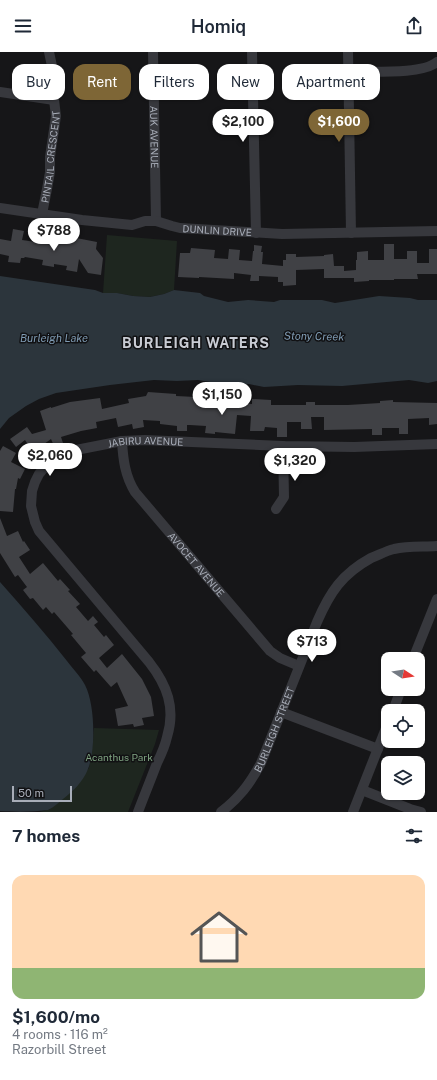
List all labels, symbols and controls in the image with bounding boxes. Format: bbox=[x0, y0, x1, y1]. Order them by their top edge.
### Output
icon: menu bbox=[12, 15, 34, 37]
icon: share bbox=[403, 15, 425, 37]
text: Homiq bbox=[191, 16, 246, 37]
chip: Buy bbox=[12, 64, 65, 100]
chip: Rent bbox=[73, 64, 131, 100]
chip: Filters bbox=[139, 64, 209, 100]
chip: New bbox=[217, 64, 274, 100]
chip: Apartment bbox=[282, 64, 380, 100]
street label: AUK AVENUE bbox=[148, 106, 161, 168]
pin: $2,100 bbox=[210, 109, 276, 143]
pin: $1,600 bbox=[306, 109, 372, 143]
street label: PINTAIL CRESCENT bbox=[38, 110, 62, 204]
text: $2,100 bbox=[222, 114, 264, 129]
text: $1,600 bbox=[317, 114, 361, 129]
pin: $788 bbox=[30, 218, 78, 252]
street label: DUNLIN DRIVE bbox=[182, 222, 252, 238]
text: $788 bbox=[37, 223, 71, 238]
water label: Stony Creek bbox=[284, 329, 344, 343]
water label: Burleigh Lake bbox=[20, 332, 88, 344]
district label: BURLEIGH WATERS bbox=[122, 335, 270, 351]
pin: $1,150 bbox=[189, 382, 255, 416]
text: $1,150 bbox=[202, 387, 242, 402]
street label: JABIRU AVENUE bbox=[107, 434, 184, 450]
pin: $2,060 bbox=[17, 443, 83, 477]
text: $2,060 bbox=[27, 448, 73, 463]
pin: $1,320 bbox=[262, 448, 328, 482]
text: $1,320 bbox=[273, 453, 317, 468]
street label: AVOCET AVENUE bbox=[165, 529, 227, 599]
pin: $713 bbox=[288, 629, 336, 663]
text: $713 bbox=[296, 634, 328, 649]
north arrow bbox=[381, 652, 425, 696]
map controls bbox=[381, 652, 425, 800]
street label: BURLEIGH STREET bbox=[251, 685, 297, 774]
button: locate bbox=[381, 704, 425, 748]
park label: Acanthus Park bbox=[85, 751, 153, 763]
button: layers bbox=[381, 756, 425, 800]
scale bar bbox=[12, 784, 72, 803]
text: 50 m bbox=[18, 787, 44, 799]
icon: filters bbox=[403, 825, 425, 847]
text: 7 homes bbox=[12, 826, 80, 846]
icon: home bbox=[183, 901, 255, 973]
text: $1,600/mo bbox=[12, 1007, 100, 1027]
text: 4 rooms · 116 m² bbox=[12, 1027, 108, 1042]
text: Razorbill Street bbox=[12, 1042, 106, 1057]

